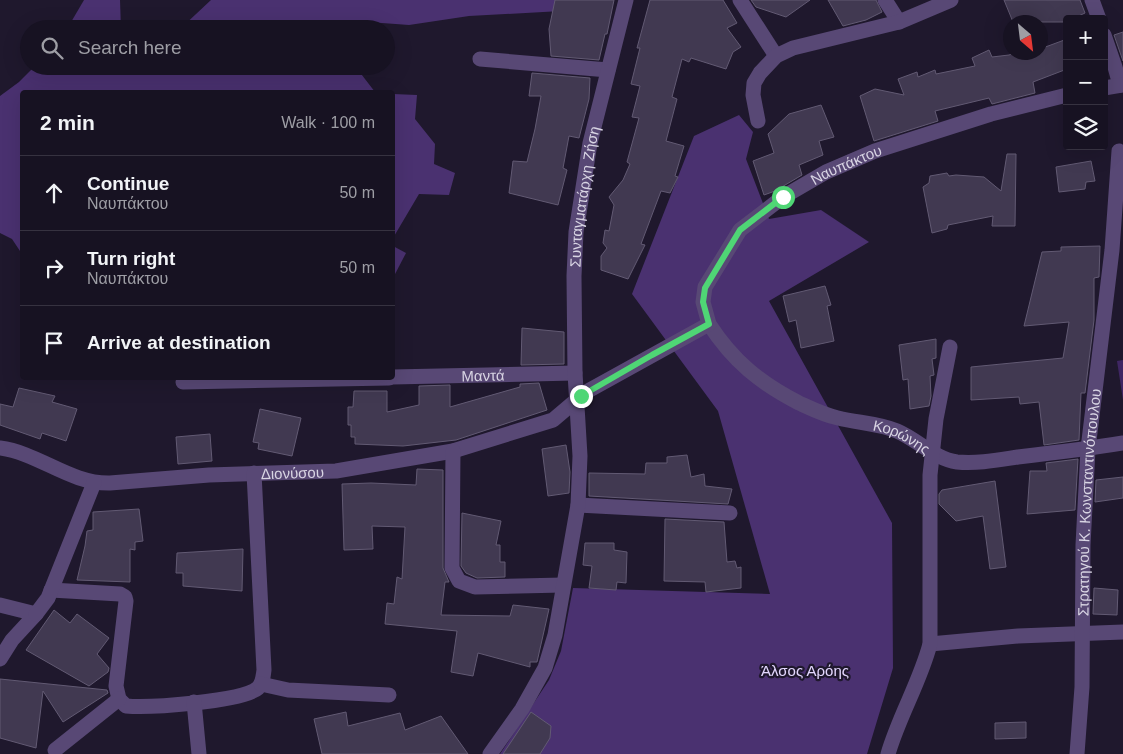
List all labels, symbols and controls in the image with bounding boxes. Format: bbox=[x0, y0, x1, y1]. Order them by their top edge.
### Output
north arrow bbox=[1003, 15, 1048, 60]
map controls bbox=[1063, 15, 1108, 150]
button: + bbox=[1063, 15, 1108, 60]
search box bbox=[20, 20, 395, 75]
icon: search bbox=[38, 34, 66, 62]
text: Search here bbox=[78, 37, 182, 58]
button: − bbox=[1063, 60, 1108, 105]
button: layers bbox=[1063, 105, 1108, 150]
text: 2 min bbox=[40, 111, 95, 134]
text: Walk · 100 m bbox=[281, 114, 375, 131]
street label: Συνταγματάρχη Ζήση bbox=[566, 124, 602, 268]
street label: Ναυπάκτου bbox=[807, 141, 883, 188]
text: Continue bbox=[87, 173, 169, 194]
icon: ahead bbox=[40, 179, 68, 207]
text: 50 m bbox=[339, 184, 375, 201]
route start bbox=[772, 186, 795, 209]
text: Ναυπάκτου bbox=[87, 195, 168, 212]
text: Turn right bbox=[87, 248, 175, 269]
icon: right bbox=[40, 254, 68, 282]
text: 50 m bbox=[339, 259, 375, 276]
text: Ναυπάκτου bbox=[87, 270, 168, 287]
icon: arrive bbox=[40, 329, 68, 357]
text: Arrive at destination bbox=[87, 332, 271, 353]
street label: Μαντά bbox=[461, 366, 505, 384]
route end bbox=[570, 385, 593, 408]
street label: Στρατηγού Κ. Κωνσταντινόπουλου bbox=[1074, 388, 1104, 616]
street label: Κορώνης bbox=[872, 416, 933, 457]
street label: Διονύσου bbox=[260, 463, 324, 482]
park label: Άλσος Αρόης bbox=[761, 662, 849, 679]

